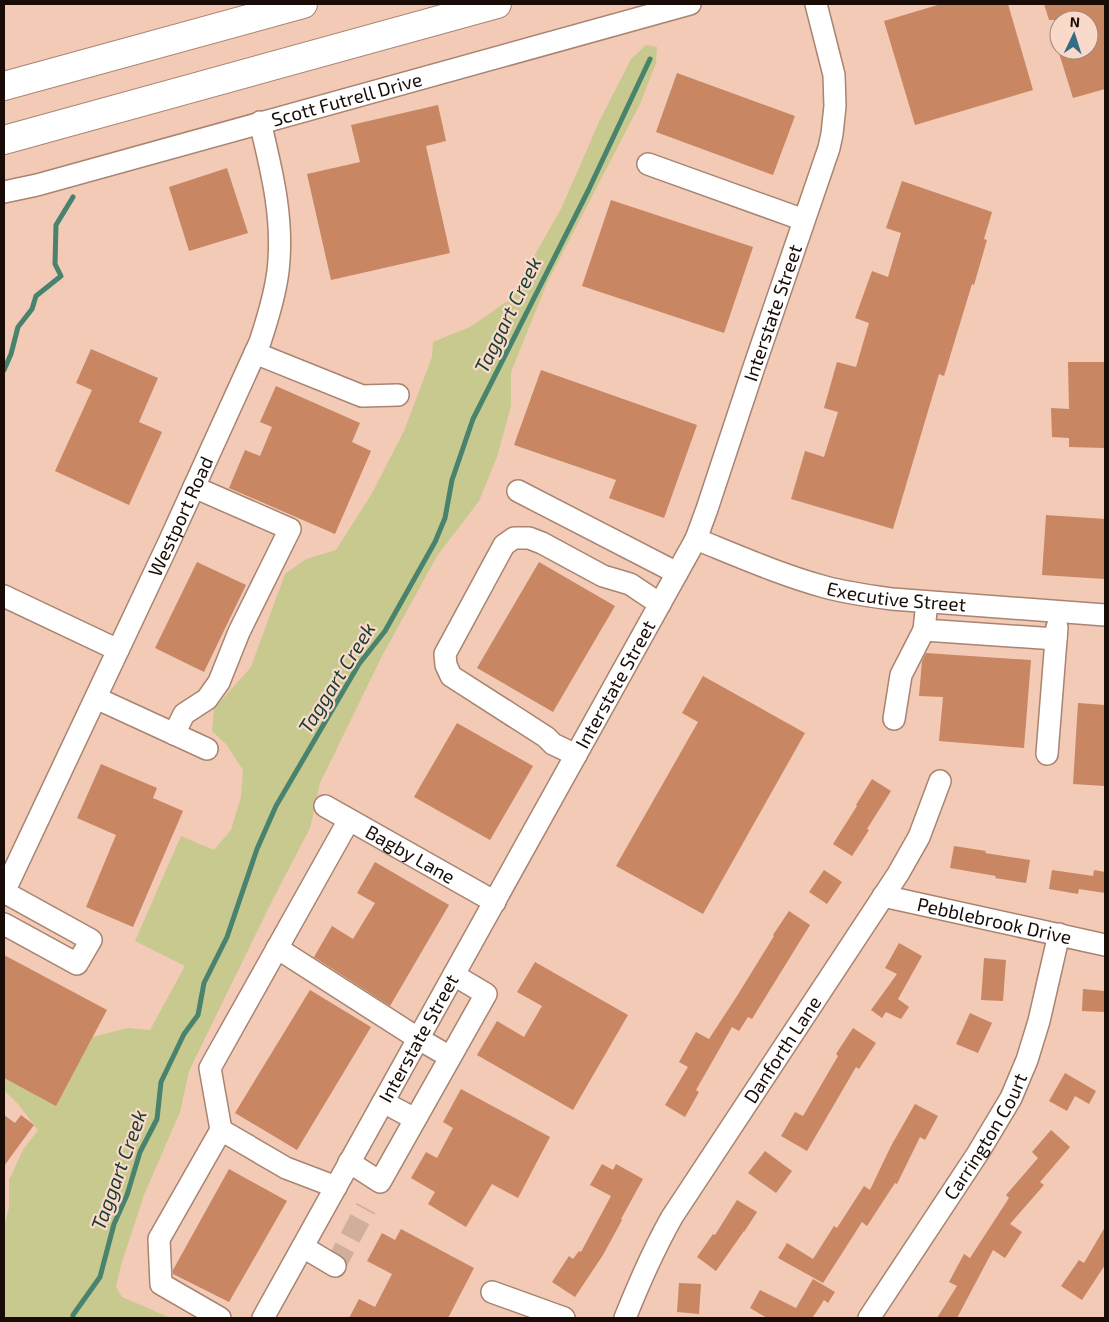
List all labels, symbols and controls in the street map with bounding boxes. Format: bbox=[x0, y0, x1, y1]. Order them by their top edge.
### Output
north arrow bbox=[1049, 10, 1099, 60]
text: N bbox=[1069, 13, 1081, 30]
street label: Scott Futrell Drive bbox=[269, 67, 424, 131]
street label: Interstate Street bbox=[738, 241, 806, 384]
water label: Taggart Creek bbox=[469, 253, 546, 377]
street label: Westport Road bbox=[142, 453, 217, 580]
street label: Executive Street bbox=[825, 576, 967, 616]
street label: Interstate Street bbox=[570, 616, 660, 752]
water label: Taggart Creek bbox=[293, 618, 380, 737]
street label: Bagby Lane bbox=[362, 819, 459, 888]
street label: Pebblebrook Drive bbox=[915, 892, 1074, 948]
street label: Interstate Street bbox=[373, 970, 463, 1106]
street label: Danforth Lane bbox=[738, 991, 826, 1107]
street label: Carrington Court bbox=[938, 1069, 1031, 1204]
water label: Taggart Creek bbox=[85, 1106, 151, 1233]

